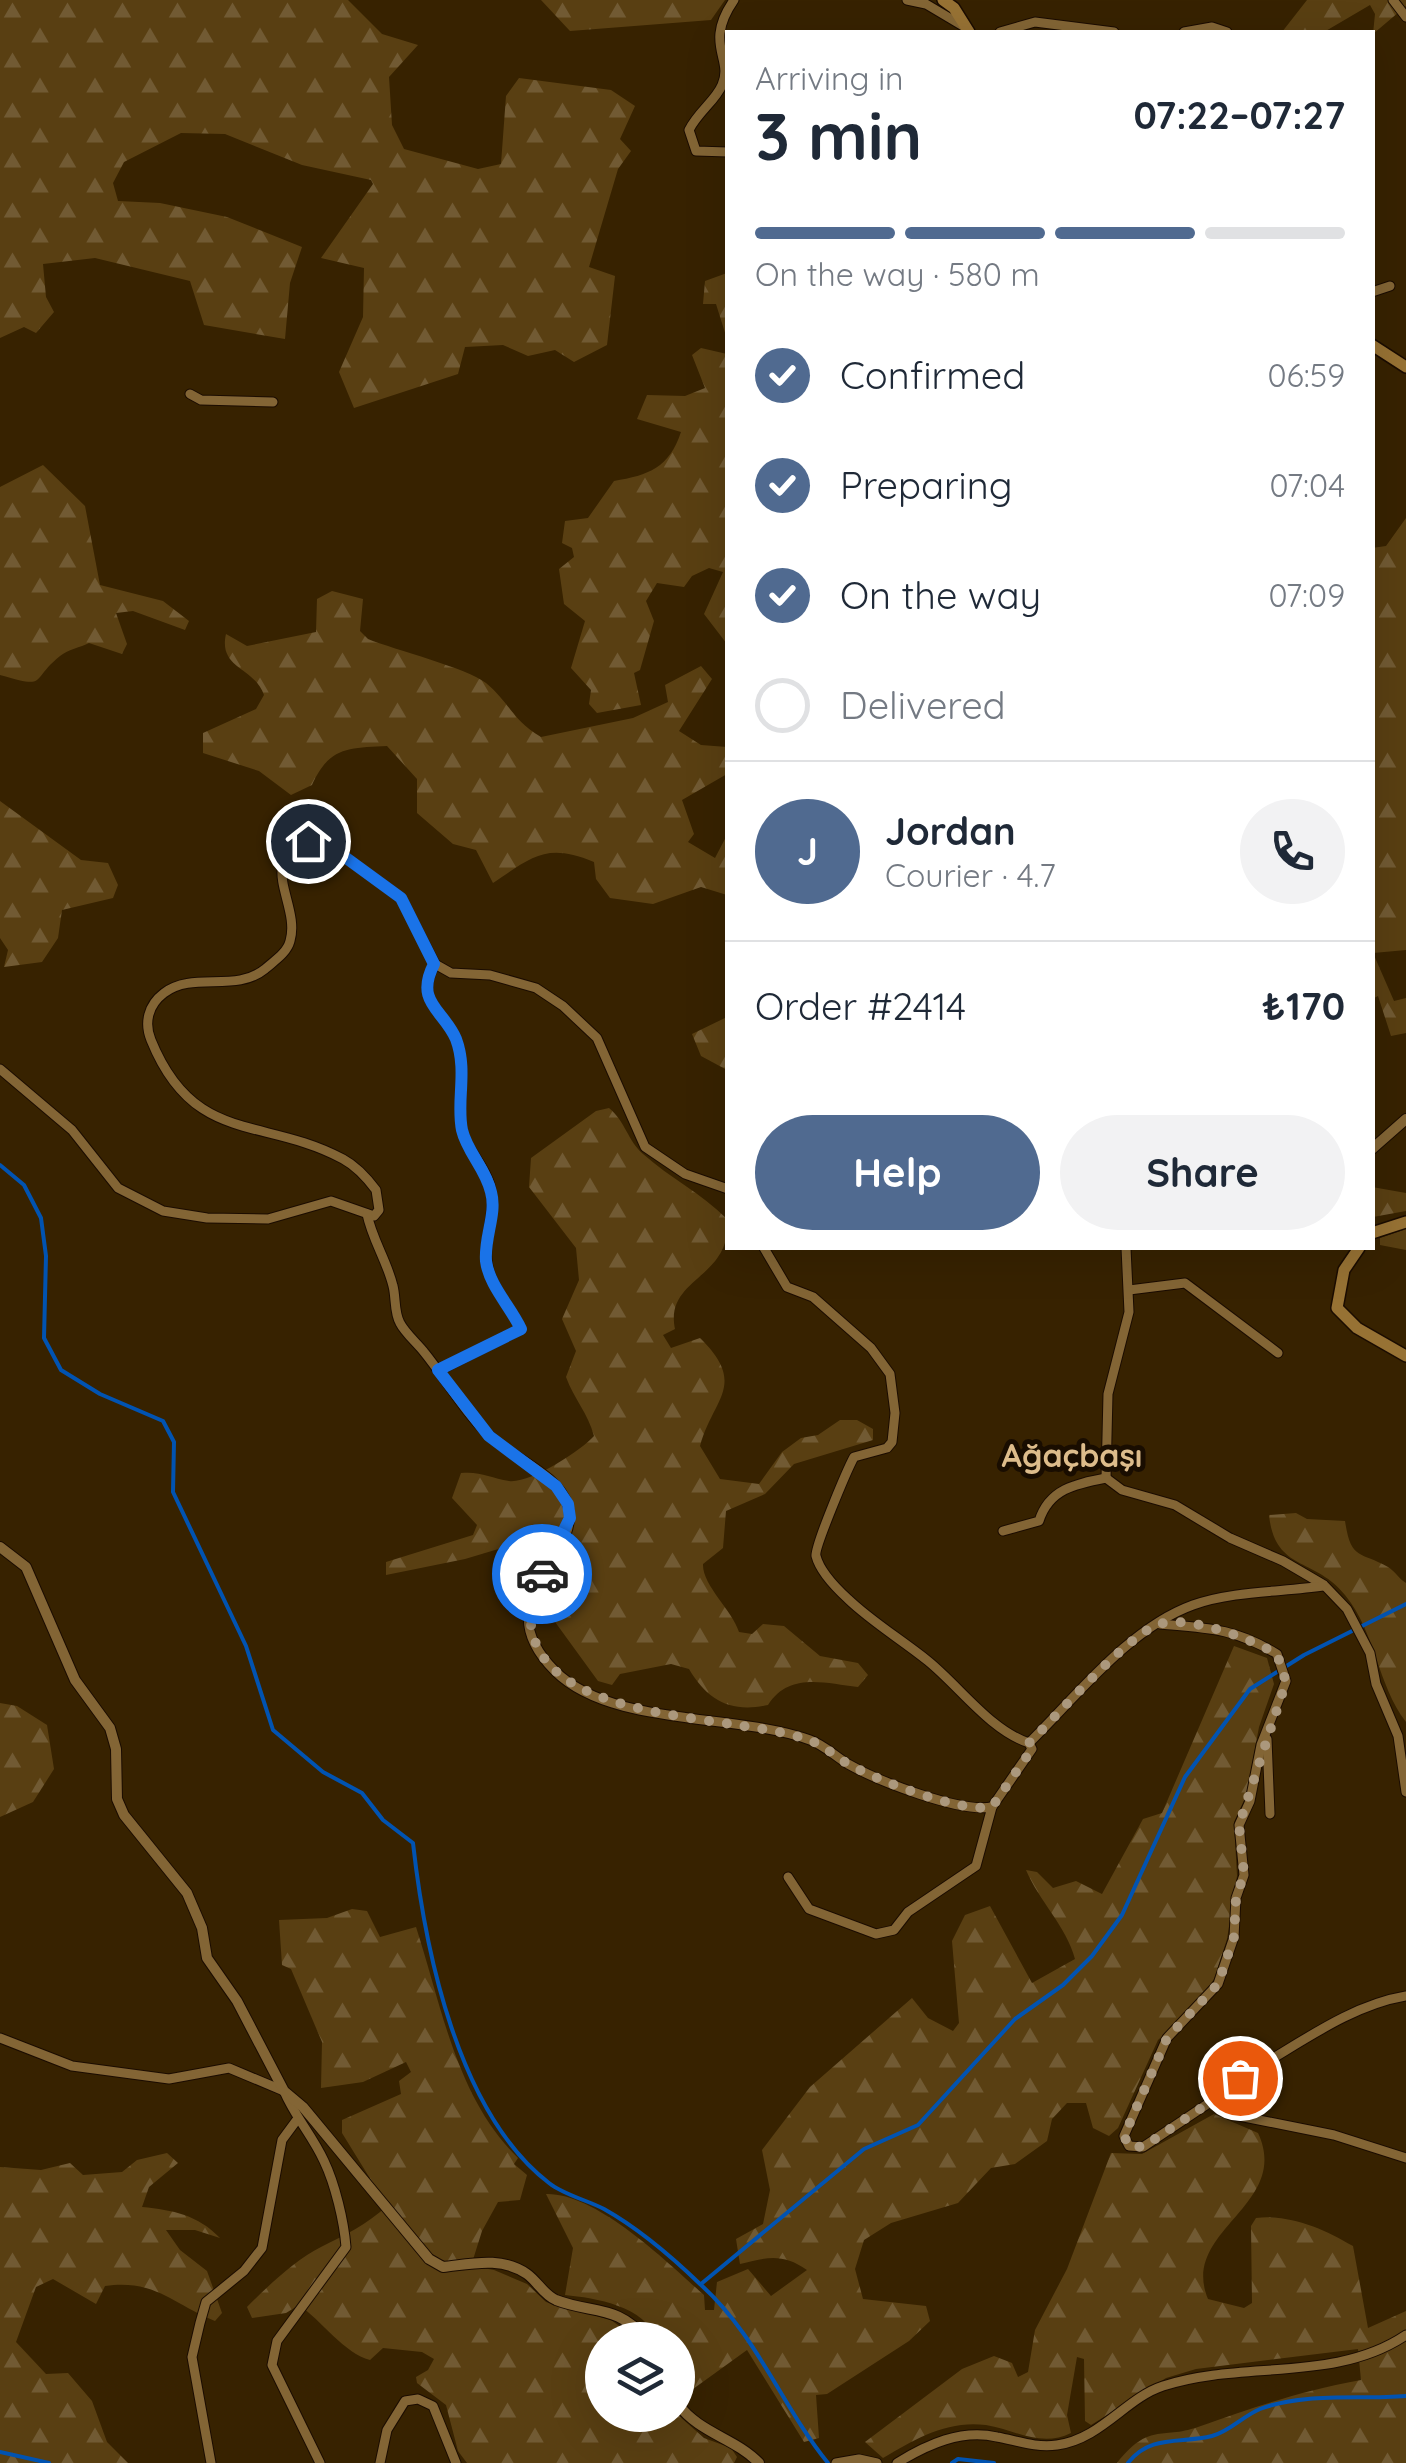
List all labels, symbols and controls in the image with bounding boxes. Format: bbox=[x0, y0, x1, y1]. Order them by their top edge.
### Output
text: Arriving in bbox=[755, 58, 904, 98]
text: 07:22–07:27 bbox=[1134, 91, 1345, 139]
text: 3 min bbox=[755, 95, 922, 176]
text: On the way · 580 m bbox=[755, 254, 1040, 294]
icon: check bbox=[755, 348, 810, 403]
text: Confirmed bbox=[840, 351, 1025, 399]
text: 06:59 bbox=[1267, 355, 1345, 395]
icon: check bbox=[755, 458, 810, 513]
text: Preparing bbox=[840, 461, 1012, 509]
text: 07:04 bbox=[1269, 465, 1345, 505]
icon: check bbox=[755, 568, 810, 623]
text: On the way bbox=[840, 571, 1041, 619]
text: 07:09 bbox=[1268, 575, 1345, 615]
text: Delivered bbox=[840, 681, 1006, 729]
pin bbox=[266, 799, 351, 884]
button: phone bbox=[1240, 799, 1345, 904]
text: Jordan bbox=[885, 807, 1016, 855]
icon: home bbox=[281, 814, 336, 869]
text: J bbox=[797, 827, 818, 875]
text: Courier · 4.7 bbox=[885, 855, 1056, 895]
text: Order #2414 bbox=[755, 982, 966, 1030]
text: ₺170 bbox=[1262, 982, 1345, 1030]
button: Help bbox=[755, 1115, 1040, 1230]
button: Share bbox=[1060, 1115, 1345, 1230]
district label: Ağaçbaşı bbox=[1002, 1435, 1142, 1475]
courier bbox=[492, 1524, 592, 1624]
icon: car bbox=[515, 1547, 570, 1602]
pin bbox=[1198, 2036, 1283, 2121]
icon: bag bbox=[1213, 2051, 1268, 2106]
map controls bbox=[585, 2322, 695, 2432]
button: layers bbox=[585, 2322, 695, 2432]

